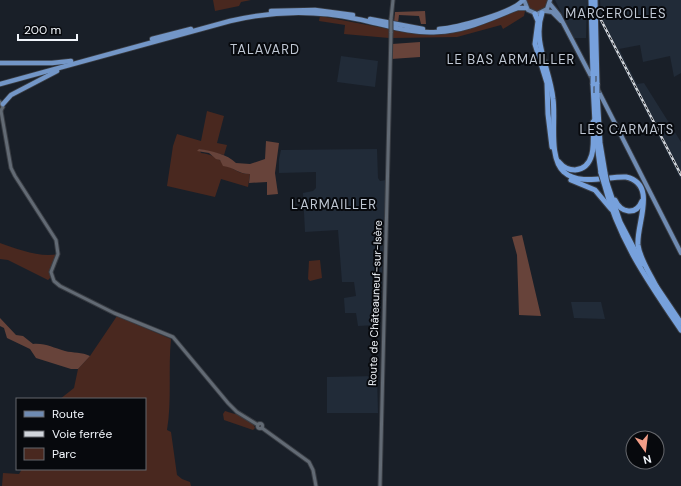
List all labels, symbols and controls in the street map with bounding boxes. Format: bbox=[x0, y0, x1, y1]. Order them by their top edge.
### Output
district label: MARCEROLLES bbox=[565, 5, 667, 22]
scale bar bbox=[18, 16, 77, 42]
text: 200 m bbox=[24, 22, 61, 38]
district label: TALAVARD bbox=[230, 41, 300, 58]
district label: LE BAS ARMAILLER bbox=[447, 51, 575, 68]
district label: LES CARMATS bbox=[580, 121, 674, 138]
district label: L'ARMAILLER bbox=[291, 196, 377, 213]
street label: Route de Châteauneuf-sur-Isère bbox=[365, 220, 385, 386]
legend bbox=[16, 398, 146, 470]
text: Route bbox=[52, 406, 84, 422]
text: Voie ferrée bbox=[52, 426, 112, 442]
north arrow bbox=[625, 430, 665, 470]
text: Parc bbox=[52, 446, 76, 462]
text: N bbox=[642, 452, 653, 467]

